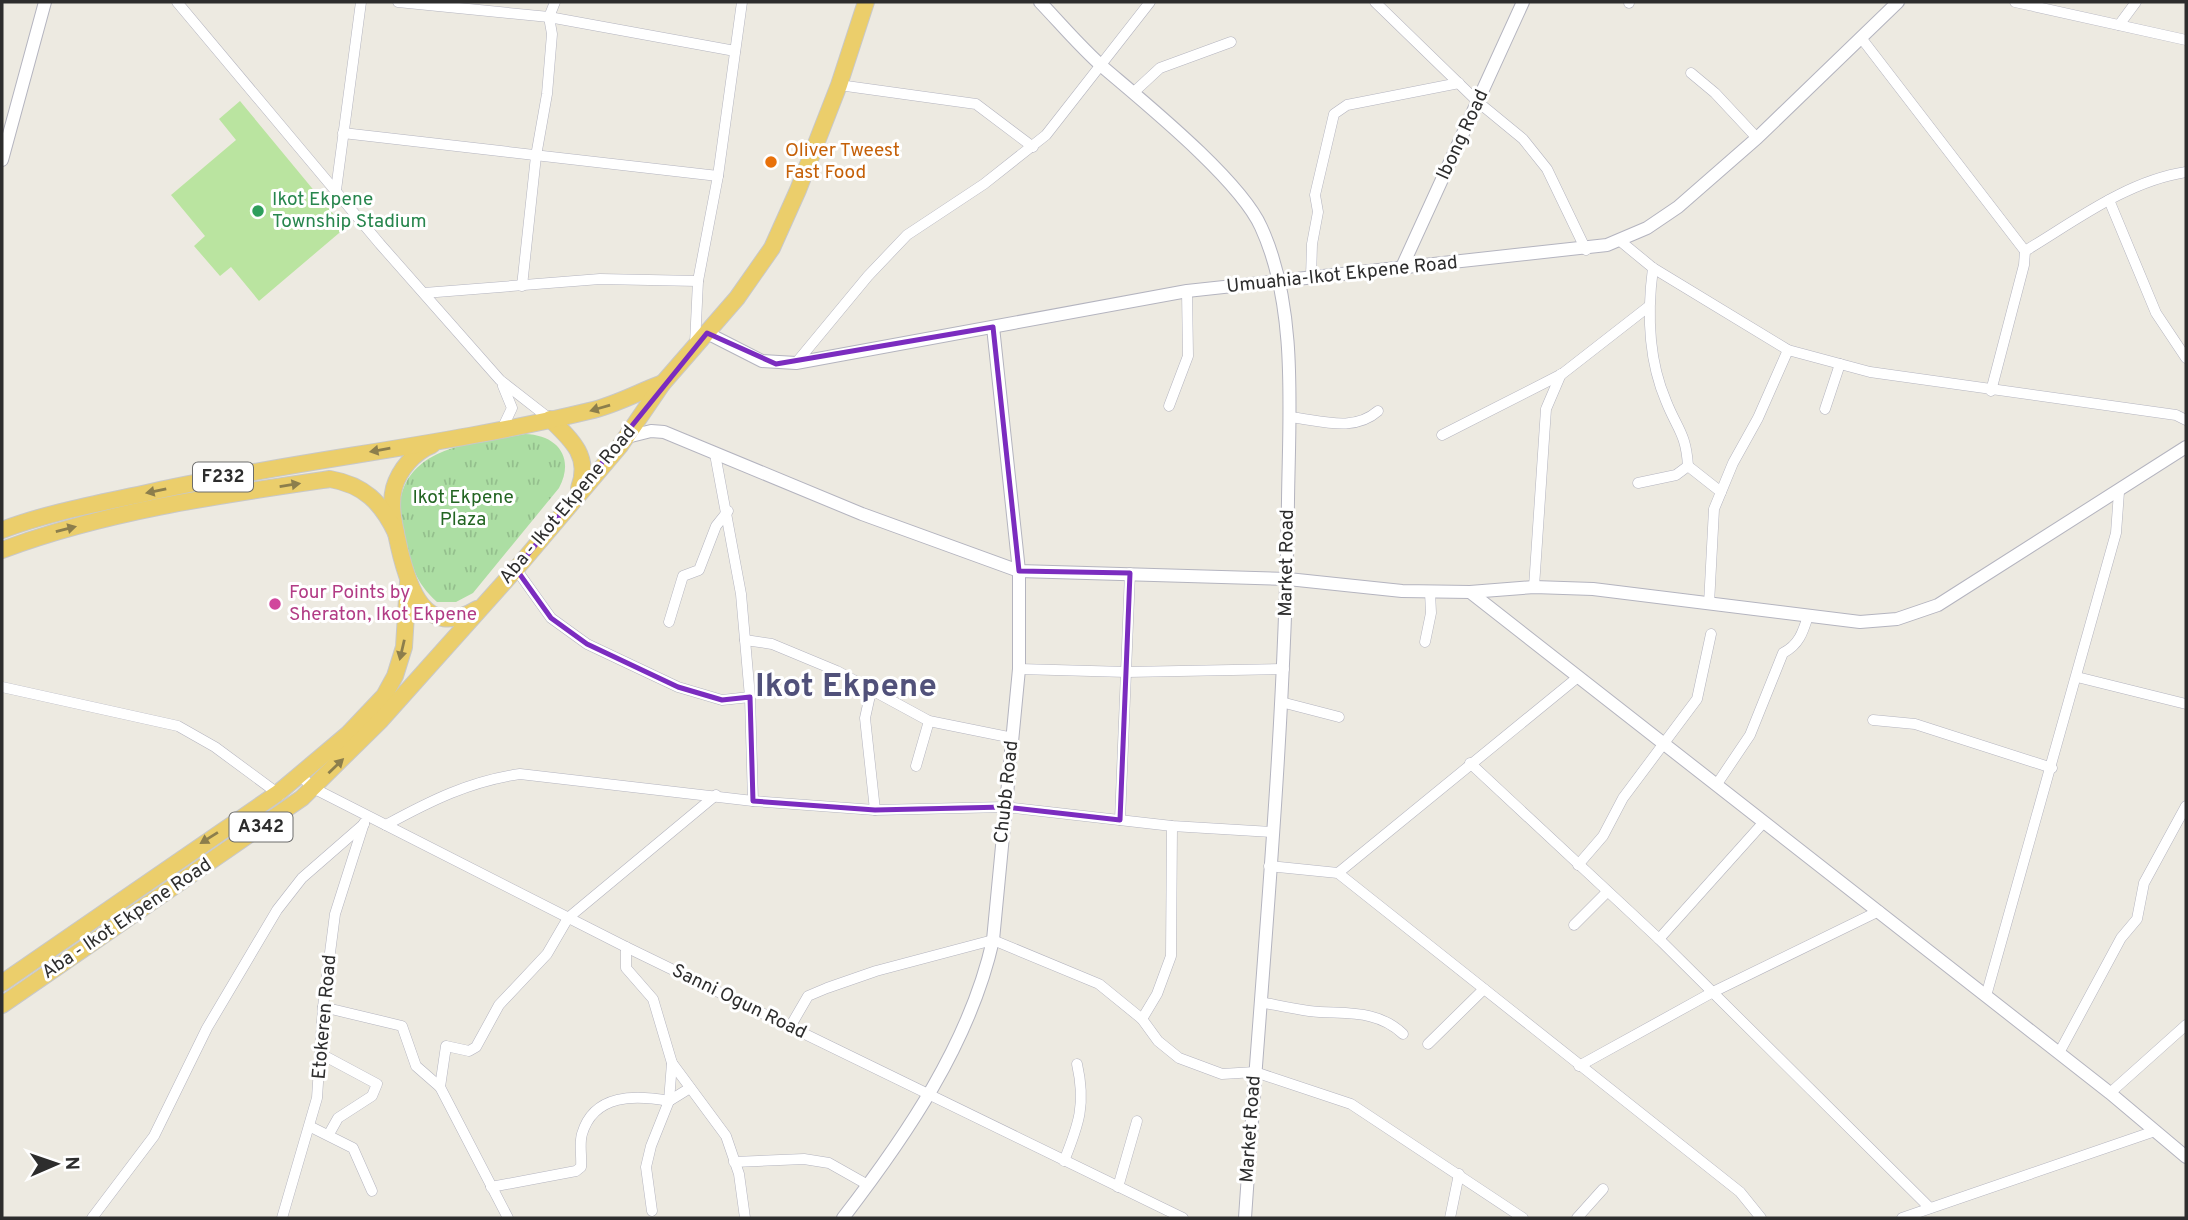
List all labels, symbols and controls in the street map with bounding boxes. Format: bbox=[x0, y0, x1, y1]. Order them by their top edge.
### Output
street label: Ibong Road bbox=[1432, 86, 1494, 184]
place label: Oliver Tweest Fast Food bbox=[785, 139, 900, 185]
marker: Oliver Tweest Fast Food bbox=[763, 154, 779, 170]
place label: Ikot Ekpene Township Stadium bbox=[272, 188, 427, 234]
marker: Ikot Ekpene Township Stadium bbox=[250, 203, 266, 219]
street label: Umuahia-Ikot Ekpene Road bbox=[1225, 251, 1459, 299]
one-way arrow bbox=[589, 403, 611, 414]
street label: Aba - Ikot Ekpene Road bbox=[495, 421, 641, 589]
one-way arrow bbox=[369, 445, 391, 456]
road number: F232 bbox=[193, 462, 253, 491]
one-way arrow bbox=[279, 479, 301, 490]
one-way arrow bbox=[145, 485, 167, 496]
park label: Ikot Ekpene Plaza bbox=[412, 486, 514, 532]
street label: Market Road bbox=[1274, 509, 1300, 617]
one-way arrow bbox=[56, 523, 78, 534]
place label: Four Points by Sheraton, Ikot Ekpene bbox=[289, 581, 477, 627]
marker: Four Points by Sheraton, Ikot Ekpene bbox=[267, 596, 283, 612]
one-way arrow bbox=[396, 639, 407, 661]
district label: Ikot Ekpene bbox=[755, 667, 937, 709]
street label: Chubb Road bbox=[990, 739, 1024, 845]
one-way arrow bbox=[327, 759, 344, 775]
road number: A342 bbox=[230, 812, 292, 842]
one-way arrow bbox=[199, 832, 218, 845]
street label: Aba - Ikot Ekpene Road bbox=[37, 853, 217, 985]
street label: Etokeren Road bbox=[308, 954, 342, 1080]
street label: Sanni Ogun Road bbox=[668, 959, 810, 1045]
street label: Market Road bbox=[1235, 1075, 1267, 1183]
north arrow bbox=[21, 1129, 91, 1199]
text: N bbox=[59, 1156, 83, 1171]

